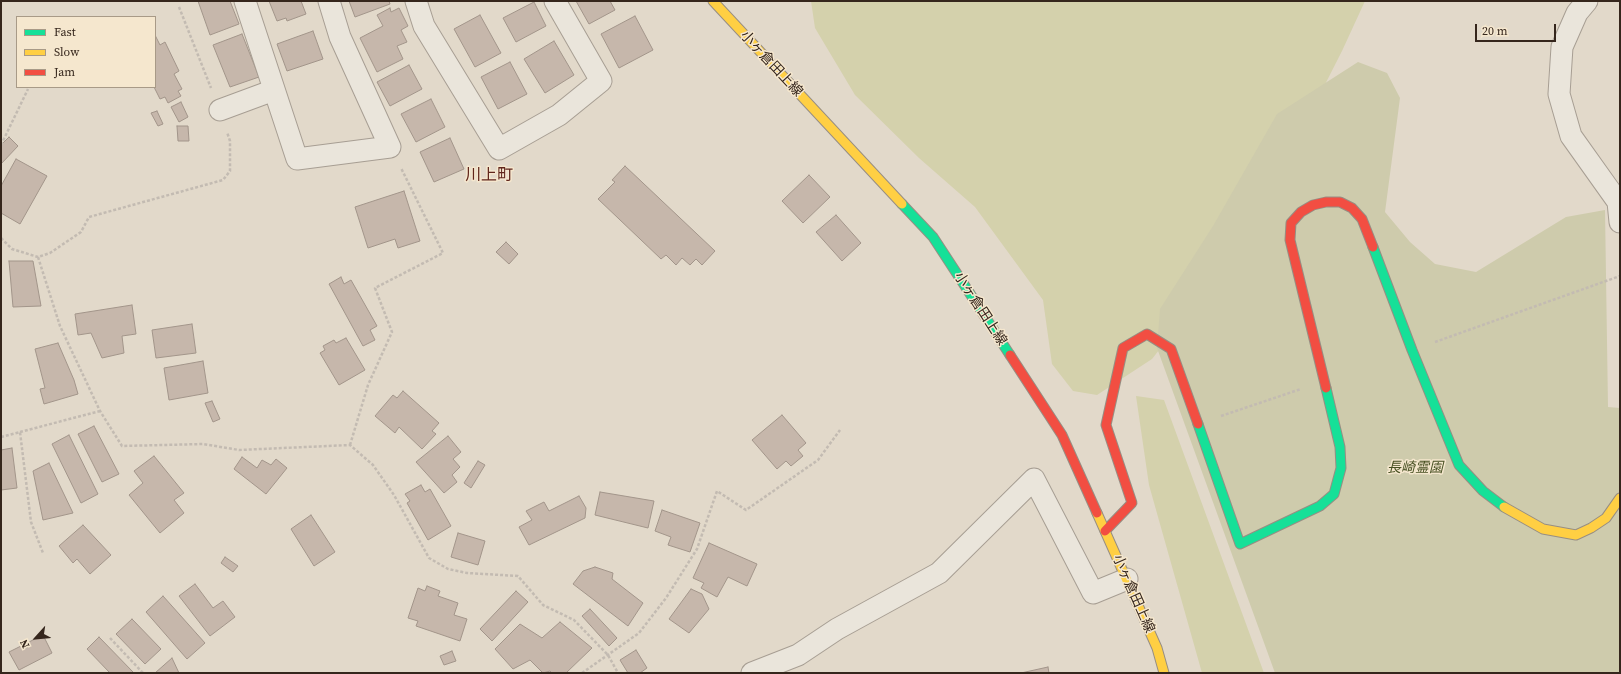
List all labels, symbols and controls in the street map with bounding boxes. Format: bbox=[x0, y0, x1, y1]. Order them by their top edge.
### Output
legend bbox=[16, 16, 156, 88]
scale bar bbox=[1477, 16, 1558, 42]
text: 20 m bbox=[1482, 23, 1508, 39]
text: Fast bbox=[54, 24, 76, 40]
street label: 小ヶ倉田上線 bbox=[736, 28, 806, 100]
text: Slow bbox=[54, 44, 79, 60]
text: Jam bbox=[54, 64, 75, 80]
district label: 川上町 bbox=[465, 166, 513, 186]
street label: 小ヶ倉田上線 bbox=[950, 269, 1010, 349]
park label: 長崎霊園 bbox=[1387, 460, 1443, 476]
street label: 小ヶ倉田上線 bbox=[1108, 552, 1158, 636]
north arrow bbox=[16, 618, 56, 658]
text: N bbox=[16, 637, 33, 651]

